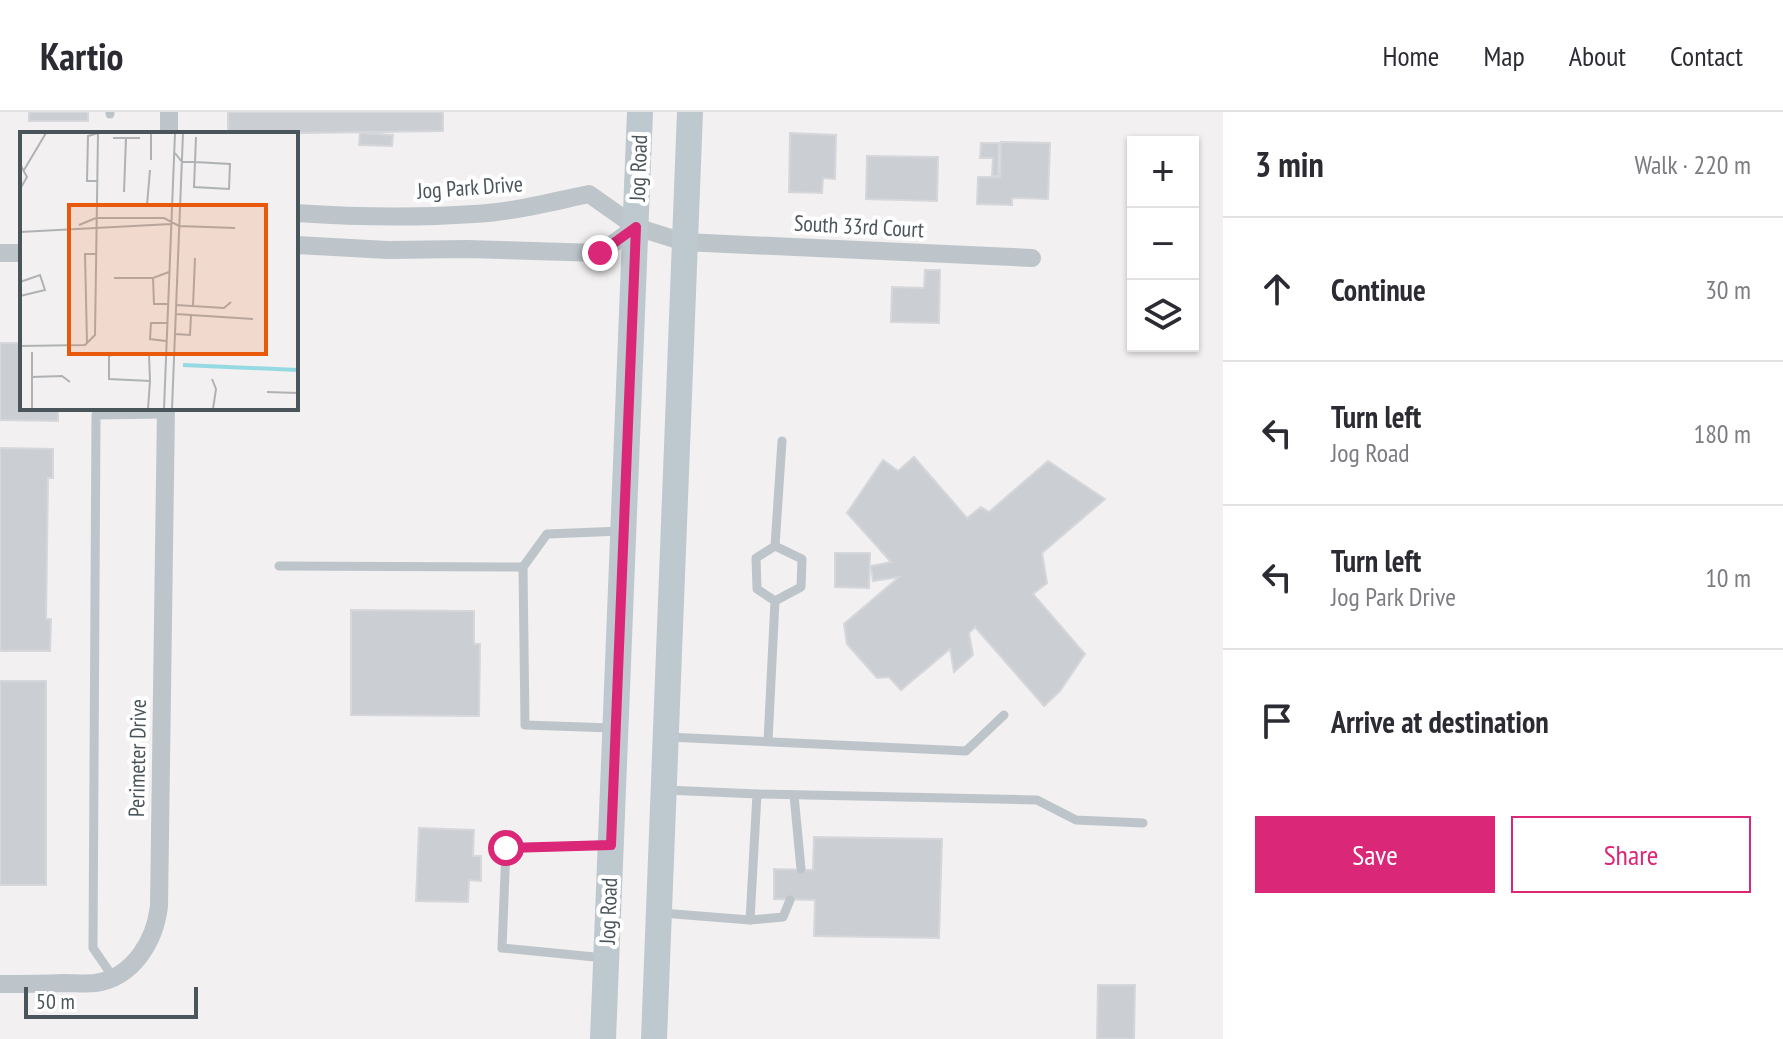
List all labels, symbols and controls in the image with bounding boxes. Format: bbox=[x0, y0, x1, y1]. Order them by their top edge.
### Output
text: Kartio bbox=[40, 31, 124, 80]
text: Home bbox=[1383, 37, 1439, 74]
text: Map bbox=[1483, 37, 1525, 74]
text: About bbox=[1569, 37, 1626, 74]
text: Contact bbox=[1670, 37, 1743, 74]
inset map bbox=[20, 132, 298, 410]
street label: Jog Road bbox=[623, 134, 653, 203]
map controls bbox=[1127, 136, 1199, 352]
button: + bbox=[1127, 136, 1199, 208]
text: 3 min bbox=[1255, 142, 1324, 186]
text: Walk · 220 m bbox=[1634, 148, 1751, 181]
street label: Jog Park Drive bbox=[415, 169, 524, 205]
button: − bbox=[1127, 208, 1199, 280]
street label: South 33rd Court bbox=[793, 209, 925, 243]
route end bbox=[582, 235, 618, 271]
icon: ahead bbox=[1255, 267, 1299, 311]
text: Continue bbox=[1331, 270, 1426, 309]
text: 30 m bbox=[1705, 273, 1751, 306]
button: layers bbox=[1127, 280, 1199, 352]
text: Turn left bbox=[1331, 397, 1421, 436]
icon: left bbox=[1255, 411, 1299, 455]
text: 180 m bbox=[1693, 417, 1751, 450]
text: Jog Road bbox=[1331, 436, 1410, 469]
text: Turn left bbox=[1331, 541, 1421, 580]
icon: left bbox=[1255, 555, 1299, 599]
text: 10 m bbox=[1705, 561, 1751, 594]
text: Jog Park Drive bbox=[1331, 580, 1456, 613]
street label: Perimeter Drive bbox=[122, 699, 152, 817]
icon: arrive bbox=[1255, 699, 1299, 743]
text: Arrive at destination bbox=[1331, 702, 1549, 741]
button: Save bbox=[1255, 816, 1495, 893]
button: Share bbox=[1511, 816, 1751, 893]
route start bbox=[488, 830, 524, 866]
street label: Jog Road bbox=[593, 877, 623, 946]
scale bar bbox=[24, 983, 198, 1019]
text: 50 m bbox=[36, 987, 75, 1015]

